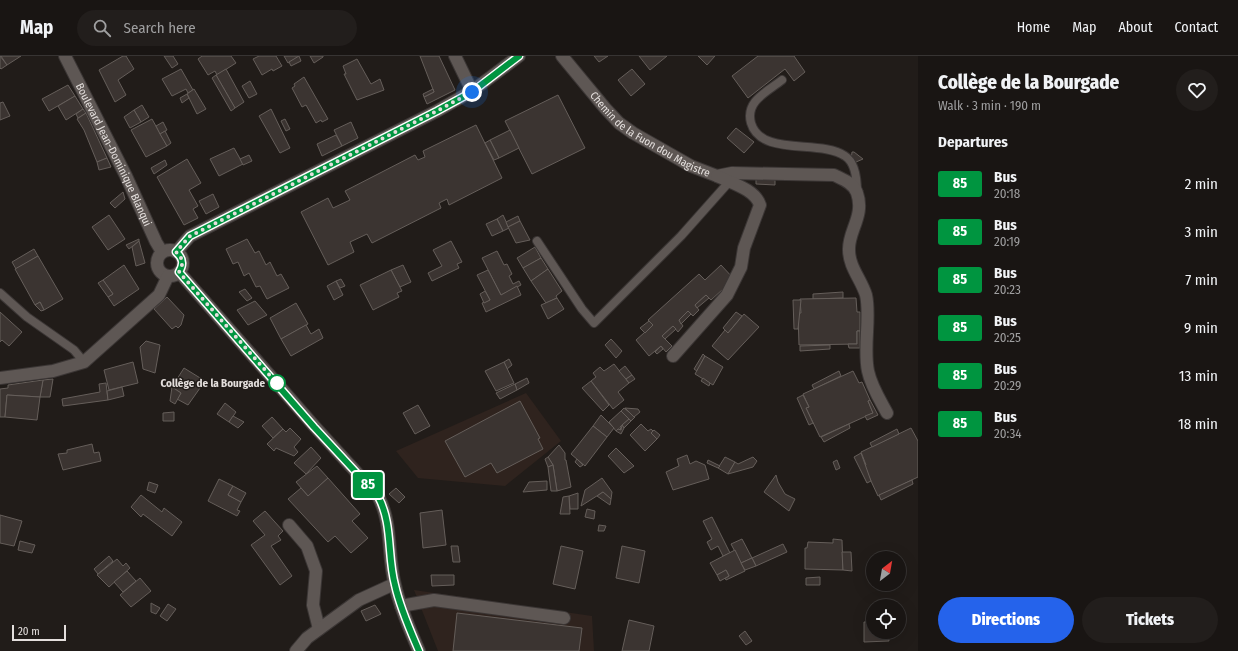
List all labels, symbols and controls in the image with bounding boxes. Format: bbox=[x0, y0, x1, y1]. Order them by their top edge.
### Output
search box bbox=[77, 10, 357, 46]
text: Map bbox=[20, 16, 53, 39]
icon: search bbox=[91, 17, 113, 39]
text: Search here bbox=[123, 19, 196, 37]
text: Home bbox=[1017, 19, 1050, 36]
text: Map bbox=[1072, 19, 1096, 36]
text: About bbox=[1118, 19, 1153, 36]
text: Contact bbox=[1175, 19, 1218, 36]
button: heart bbox=[1176, 69, 1218, 111]
text: Collège de la Bourgade bbox=[938, 71, 1119, 94]
street label: Boulevard Jean-Dominique Blanqui bbox=[73, 81, 154, 228]
your location bbox=[462, 82, 482, 102]
street label: Chemin de la Fuon dou Magistre bbox=[588, 89, 712, 179]
text: Walk · 3 min · 190 m bbox=[938, 98, 1041, 113]
text: Departures bbox=[938, 133, 1008, 151]
text: Bus bbox=[994, 168, 1017, 186]
text: 85 bbox=[953, 175, 967, 192]
text: 2 min bbox=[1185, 175, 1218, 193]
text: 20:18 bbox=[994, 186, 1020, 201]
text: Bus bbox=[994, 216, 1017, 234]
text: 85 bbox=[953, 223, 967, 240]
text: 3 min bbox=[1184, 223, 1218, 241]
text: 20:19 bbox=[994, 234, 1020, 249]
text: Bus bbox=[994, 264, 1017, 282]
text: 85 bbox=[953, 271, 967, 288]
text: 7 min bbox=[1185, 271, 1218, 289]
text: 20:23 bbox=[994, 282, 1021, 297]
text: Bus bbox=[994, 312, 1017, 330]
text: 85 bbox=[953, 319, 967, 336]
text: 9 min bbox=[1184, 319, 1218, 337]
text: 20:25 bbox=[994, 330, 1021, 345]
text: Bus bbox=[994, 360, 1017, 378]
text: 85 bbox=[953, 367, 967, 384]
text: 13 min bbox=[1179, 367, 1218, 385]
marker: Collège de la Bourgade bbox=[268, 374, 286, 392]
place label: Collège de la Bourgade bbox=[161, 377, 265, 390]
text: 20:29 bbox=[994, 378, 1021, 393]
text: Bus bbox=[994, 408, 1017, 426]
text: 85 bbox=[953, 415, 967, 432]
text: 18 min bbox=[1178, 415, 1218, 433]
text: 20:34 bbox=[994, 426, 1021, 441]
line badge: 85 bbox=[350, 472, 386, 498]
text: 85 bbox=[361, 476, 375, 493]
north arrow bbox=[866, 551, 906, 591]
map controls bbox=[866, 551, 906, 639]
button: Directions bbox=[938, 597, 1074, 643]
button: Tickets bbox=[1082, 597, 1218, 643]
button: locate bbox=[866, 599, 906, 639]
scale bar bbox=[12, 623, 66, 642]
text: 20 m bbox=[18, 625, 40, 638]

